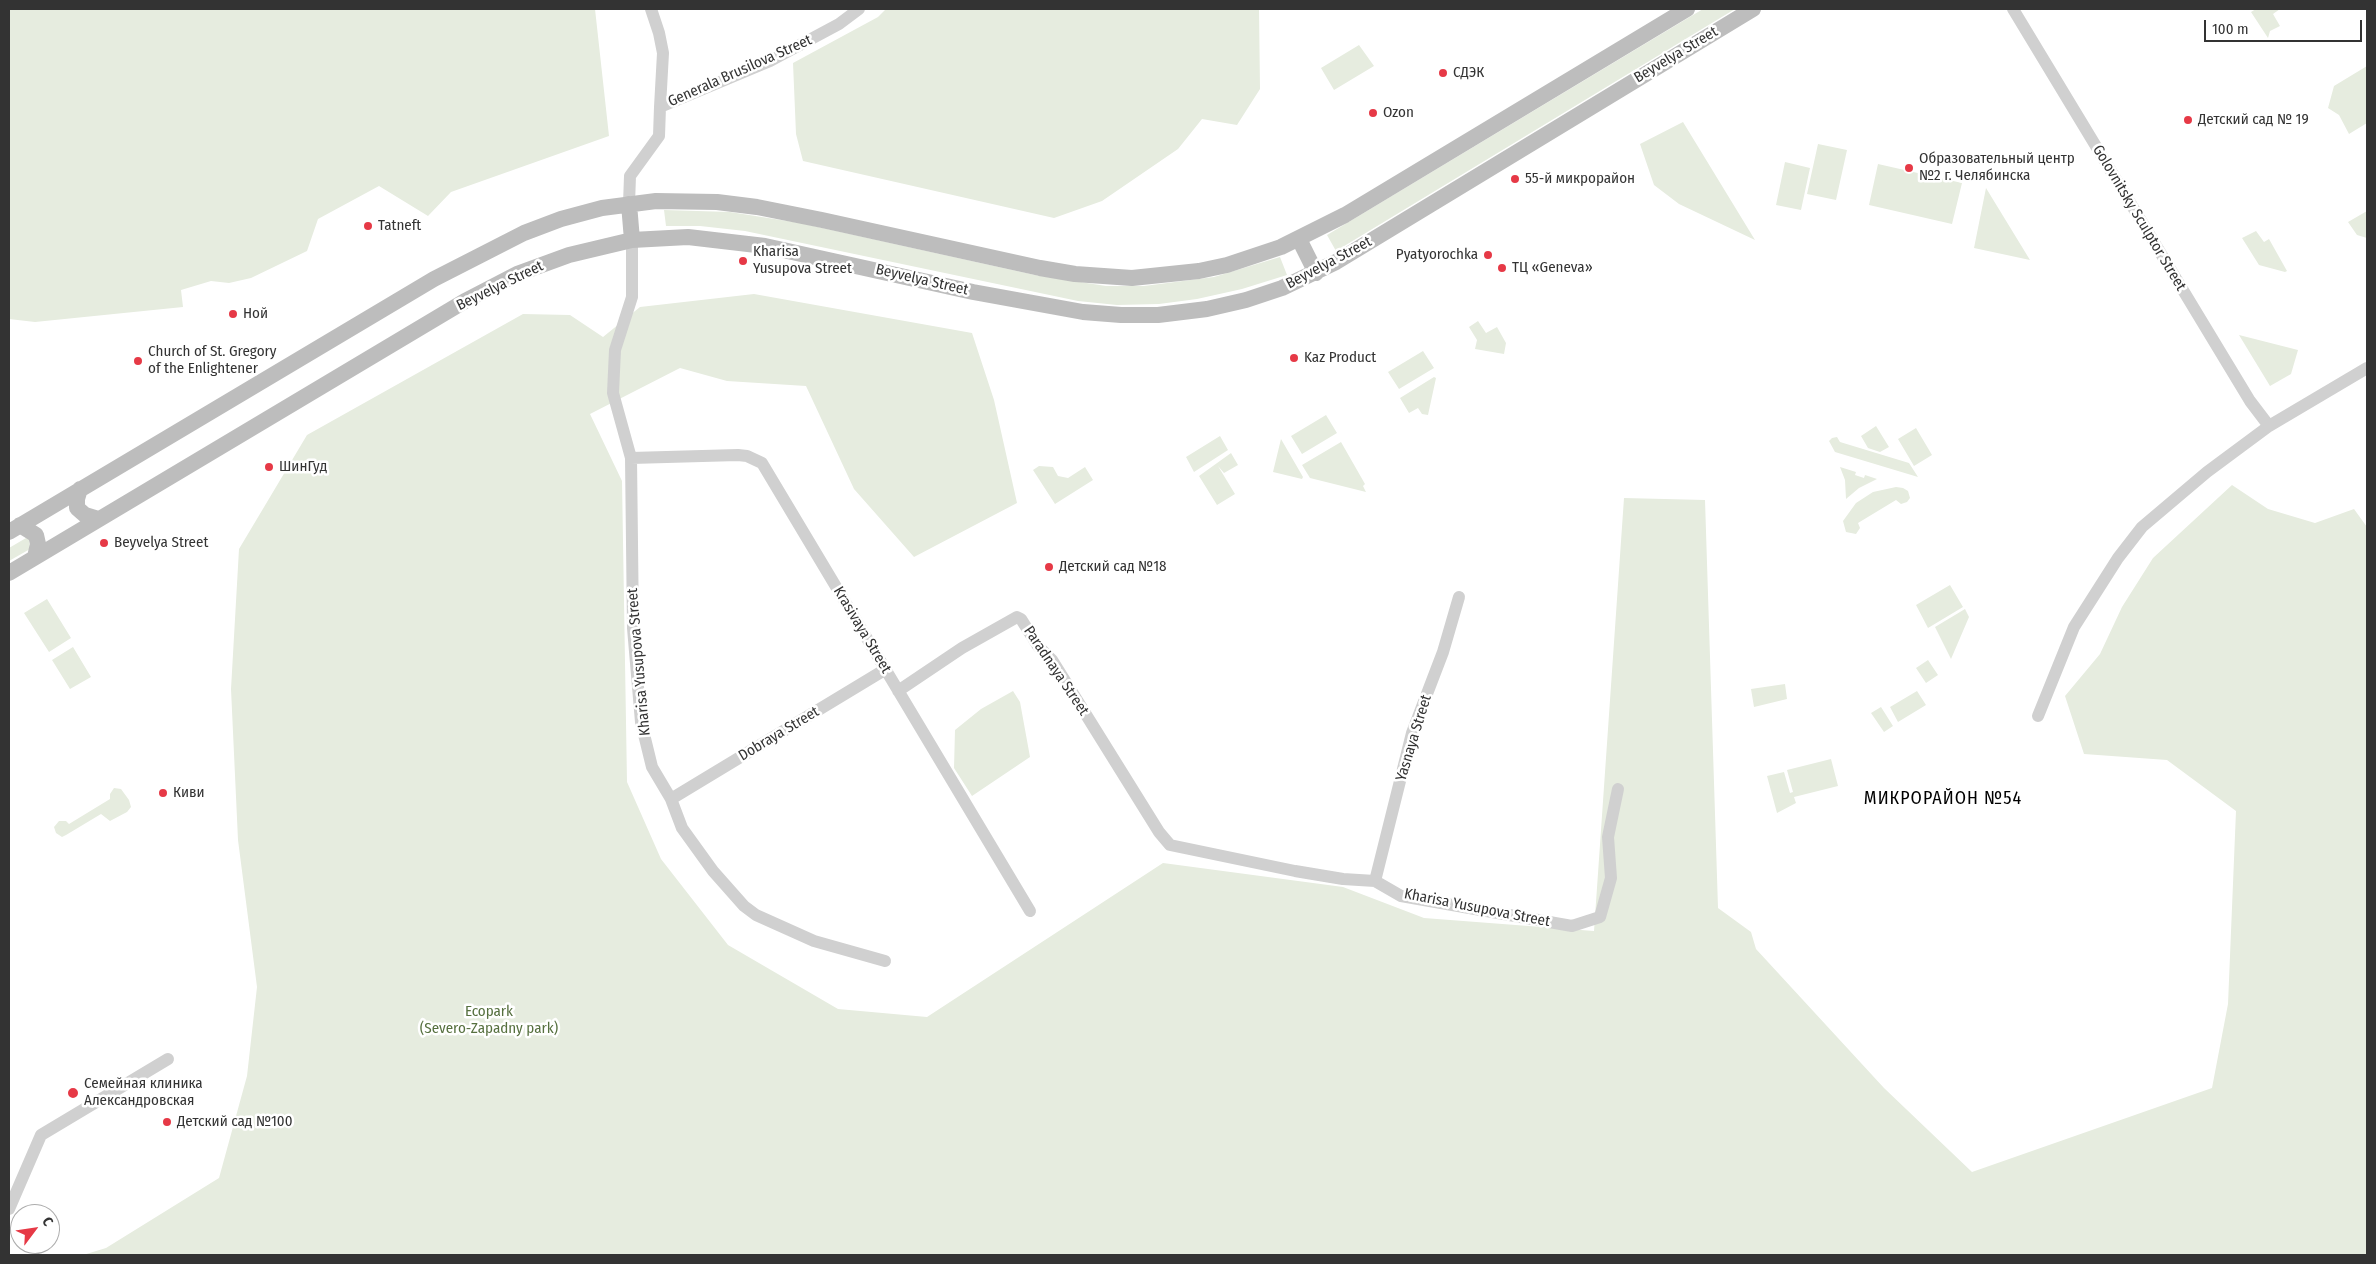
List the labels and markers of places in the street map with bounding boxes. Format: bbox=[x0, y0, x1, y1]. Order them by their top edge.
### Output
place label: СДЭК bbox=[1453, 64, 1484, 82]
marker: СДЭК bbox=[1437, 67, 1449, 79]
place label: Ozon bbox=[1383, 104, 1414, 122]
marker: Ozon bbox=[1367, 107, 1379, 119]
place label: Детский сад № 19 bbox=[2198, 111, 2309, 129]
marker: Детский сад № 19 bbox=[2182, 114, 2194, 126]
place label: Образовательный центр №2 г. Челябинска bbox=[1919, 150, 2075, 185]
marker: Образовательный центр №2 г. Челябинска bbox=[1903, 162, 1915, 174]
place label: 55-й микрорайон bbox=[1525, 170, 1635, 188]
marker: 55-й микрорайон bbox=[1509, 173, 1521, 185]
place label: Tatneft bbox=[378, 217, 421, 235]
marker: Tatneft bbox=[362, 220, 374, 232]
place label: Kharisa Yusupova Street bbox=[753, 243, 852, 278]
place label: Pyatyorochka bbox=[1396, 246, 1478, 264]
marker: Pyatyorochka bbox=[1482, 249, 1494, 261]
marker: Kharisa Yusupova Street bbox=[737, 255, 749, 267]
place label: ТЦ «Geneva» bbox=[1512, 259, 1593, 277]
marker: ТЦ «Geneva» bbox=[1496, 262, 1508, 274]
place label: Ной bbox=[243, 305, 268, 323]
marker: Ной bbox=[227, 308, 239, 320]
place label: Church of St. Gregory of the Enlightener bbox=[148, 343, 276, 378]
place label: Kaz Product bbox=[1304, 349, 1376, 367]
marker: Kaz Product bbox=[1288, 352, 1300, 364]
marker: Church of St. Gregory of the Enlightener bbox=[132, 355, 144, 367]
place label: ШинГуд bbox=[279, 458, 327, 476]
marker: ШинГуд bbox=[263, 461, 275, 473]
place label: Beyvelya Street bbox=[114, 534, 208, 552]
marker: Beyvelya Street bbox=[98, 537, 110, 549]
place label: Детский сaд №18 bbox=[1059, 558, 1167, 576]
marker: Детский сaд №18 bbox=[1043, 561, 1055, 573]
place label: Киви bbox=[173, 784, 205, 802]
marker: Киви bbox=[157, 787, 169, 799]
place label: Семейная клиника Александровская bbox=[84, 1075, 203, 1110]
marker: Семейная клиника Александровская bbox=[66, 1086, 80, 1100]
place label: Детский сад №100 bbox=[177, 1113, 292, 1131]
marker: Детский сад №100 bbox=[161, 1116, 173, 1128]

